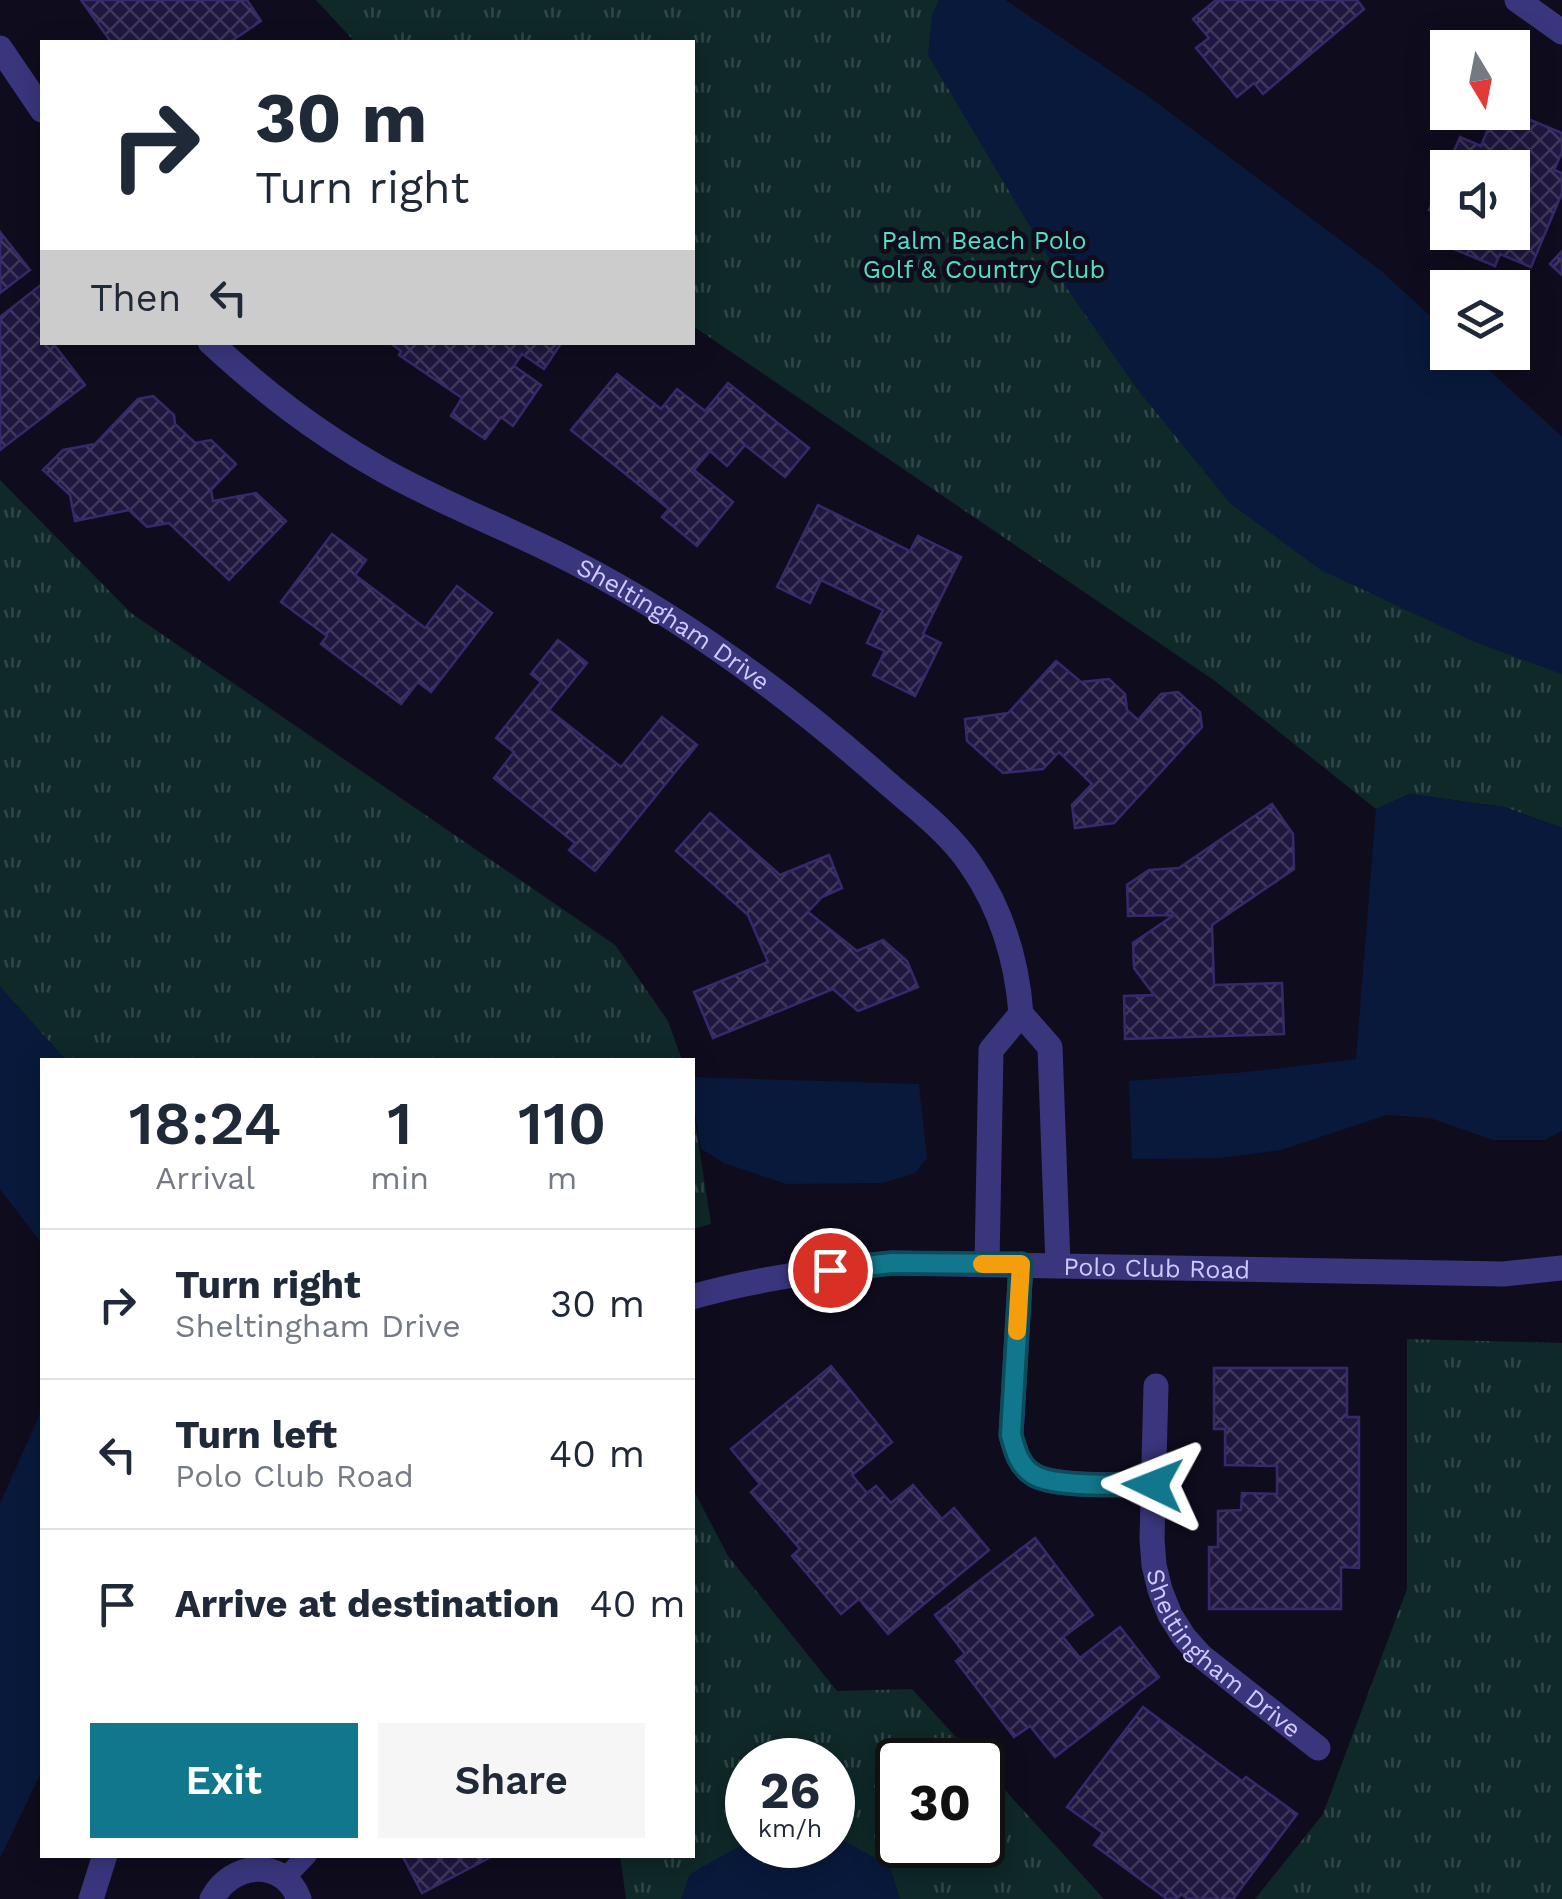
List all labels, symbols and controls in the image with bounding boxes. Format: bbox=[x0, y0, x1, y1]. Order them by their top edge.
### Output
north arrow bbox=[1430, 30, 1530, 130]
map controls bbox=[1430, 30, 1530, 370]
text: 30 m bbox=[255, 77, 427, 159]
icon: right bbox=[90, 80, 220, 210]
button: sound bbox=[1430, 150, 1530, 250]
text: Turn right bbox=[255, 161, 469, 214]
park label: Palm Beach Polo Golf & Country Club bbox=[863, 226, 1105, 284]
icon: left bbox=[201, 270, 256, 325]
button: layers bbox=[1430, 270, 1530, 370]
text: Then bbox=[90, 276, 181, 320]
street label: Sheltingham Drive bbox=[572, 552, 775, 696]
text: 18:24 bbox=[129, 1088, 282, 1159]
text: 1 bbox=[387, 1088, 412, 1159]
text: 110 bbox=[518, 1088, 606, 1159]
text: Arrival bbox=[155, 1159, 255, 1197]
text: min bbox=[370, 1159, 429, 1197]
text: m bbox=[547, 1159, 577, 1197]
pin bbox=[788, 1228, 873, 1313]
icon: arrive bbox=[803, 1243, 858, 1298]
street label: Polo Club Road bbox=[1063, 1252, 1250, 1284]
text: Turn right bbox=[175, 1263, 361, 1307]
icon: right bbox=[90, 1277, 145, 1332]
text: 30 m bbox=[550, 1282, 645, 1326]
text: Sheltingham Drive bbox=[175, 1307, 461, 1345]
text: Turn left bbox=[175, 1413, 337, 1457]
icon: left bbox=[90, 1427, 145, 1482]
text: 40 m bbox=[549, 1432, 645, 1476]
position arrow bbox=[1101, 1433, 1205, 1537]
text: Polo Club Road bbox=[175, 1457, 414, 1495]
street label: Sheltingham Drive bbox=[1140, 1566, 1307, 1744]
icon: arrive bbox=[90, 1577, 145, 1632]
text: Arrive at destination bbox=[175, 1582, 560, 1626]
text: 40 m bbox=[590, 1582, 686, 1626]
button: Exit bbox=[90, 1723, 358, 1838]
button: Share bbox=[378, 1723, 645, 1838]
speed limit sign: 30 bbox=[875, 1738, 1005, 1868]
text: 26 bbox=[760, 1761, 820, 1820]
text: km/h bbox=[758, 1814, 822, 1843]

